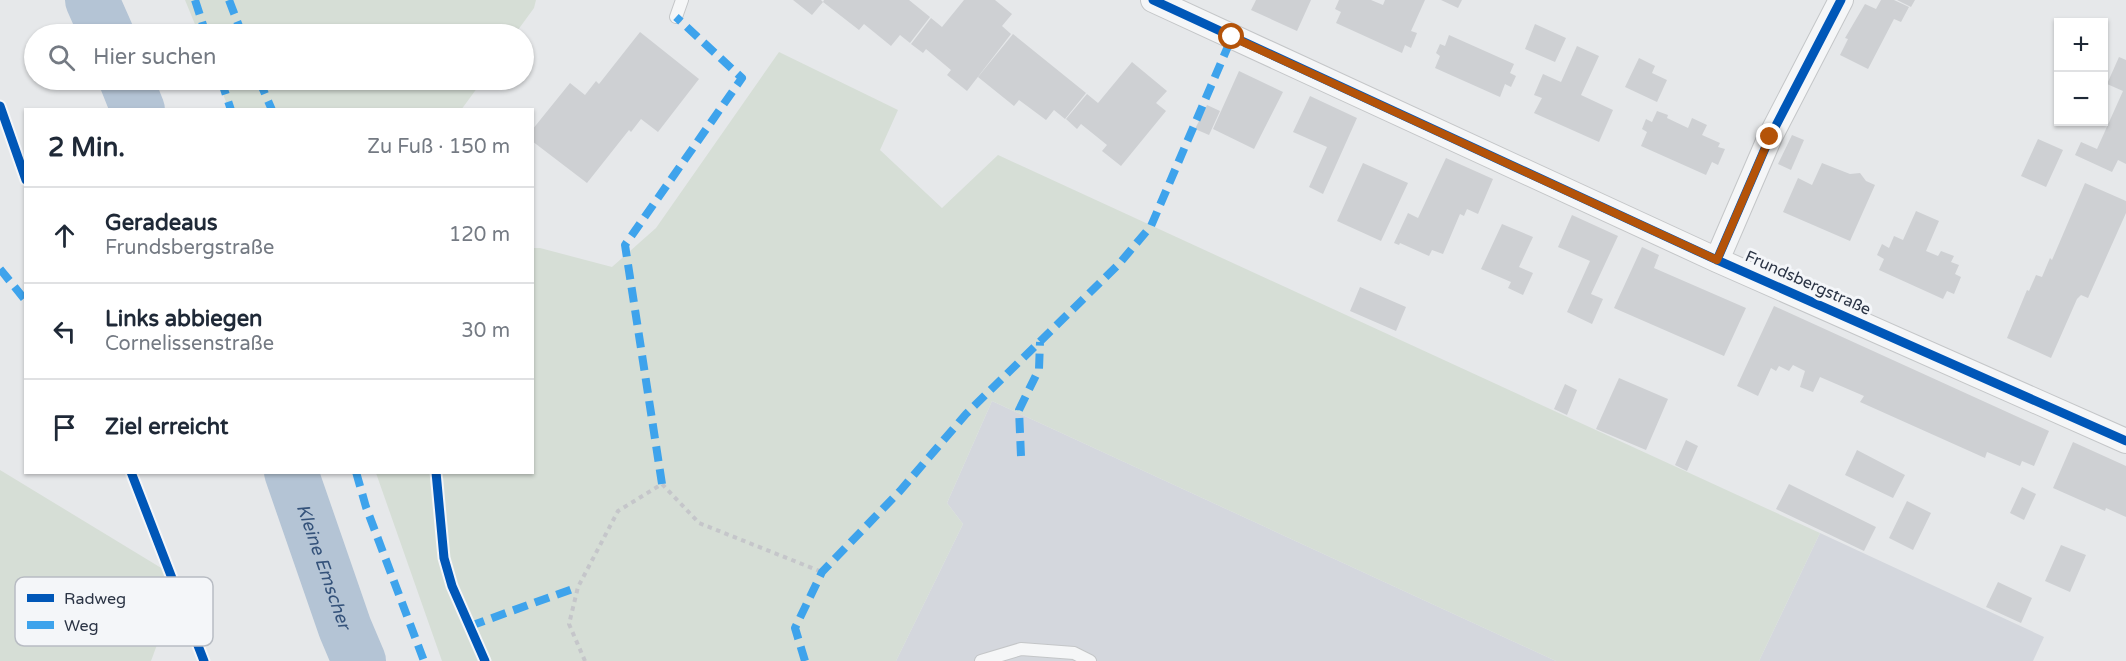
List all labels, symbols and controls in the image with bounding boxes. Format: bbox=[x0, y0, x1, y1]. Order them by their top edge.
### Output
map controls bbox=[2054, 18, 2108, 126]
button: + bbox=[2054, 18, 2108, 72]
route start bbox=[1218, 23, 1244, 49]
search box bbox=[24, 24, 534, 90]
icon: search bbox=[45, 41, 78, 74]
text: Hier suchen bbox=[93, 44, 216, 70]
button: − bbox=[2054, 72, 2108, 126]
route end bbox=[1756, 123, 1782, 149]
text: 2 Min. bbox=[48, 132, 125, 163]
text: Zu Fuß · 150 m bbox=[367, 135, 510, 159]
text: Geradeaus bbox=[105, 210, 217, 236]
icon: ahead bbox=[48, 219, 81, 252]
text: 120 m bbox=[449, 223, 510, 247]
text: Frundsbergstraße bbox=[105, 236, 274, 260]
street label: Frundsbergstraße bbox=[1742, 246, 1874, 320]
text: Links abbiegen bbox=[105, 306, 263, 332]
icon: left bbox=[48, 315, 81, 348]
text: 30 m bbox=[461, 319, 510, 343]
text: Cornelissenstraße bbox=[105, 332, 274, 356]
icon: arrive bbox=[48, 411, 81, 444]
text: Ziel erreicht bbox=[105, 414, 228, 440]
water label: Kleine Emscher bbox=[292, 501, 356, 634]
legend bbox=[15, 577, 213, 646]
text: Radweg bbox=[64, 589, 126, 609]
text: Weg bbox=[64, 616, 99, 636]

